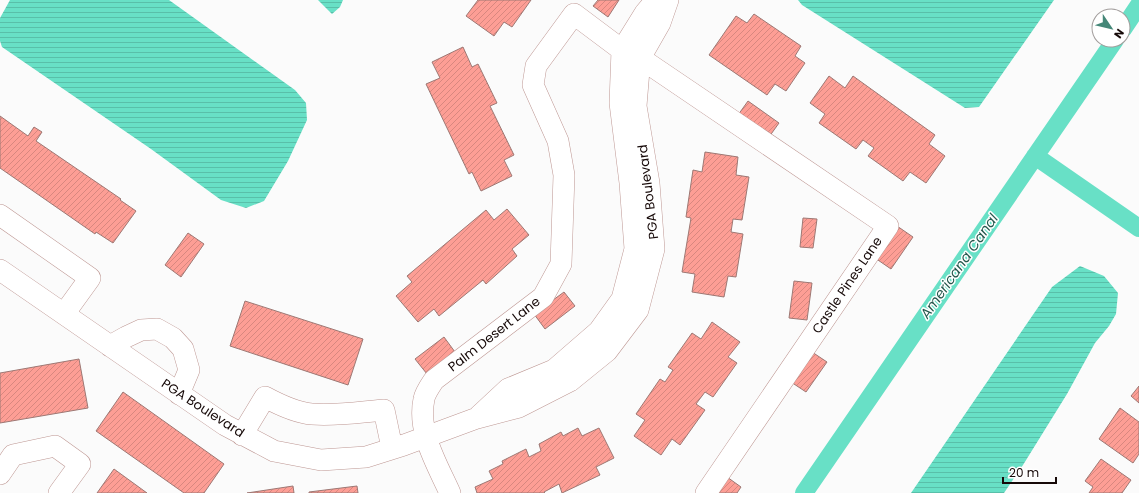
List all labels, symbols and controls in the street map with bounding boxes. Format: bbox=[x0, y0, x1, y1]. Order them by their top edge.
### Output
north arrow bbox=[1091, 8, 1131, 48]
text: N bbox=[1110, 26, 1128, 42]
street label: PGA Boulevard bbox=[633, 143, 663, 241]
water label: Americana Canal bbox=[915, 209, 1003, 323]
street label: Castle Pines Lane bbox=[807, 233, 887, 337]
street label: Palm Desert Lane bbox=[444, 292, 544, 376]
street label: PGA Boulevard bbox=[158, 374, 248, 442]
scale bar bbox=[1003, 459, 1056, 485]
text: 20 m bbox=[1009, 464, 1039, 481]

